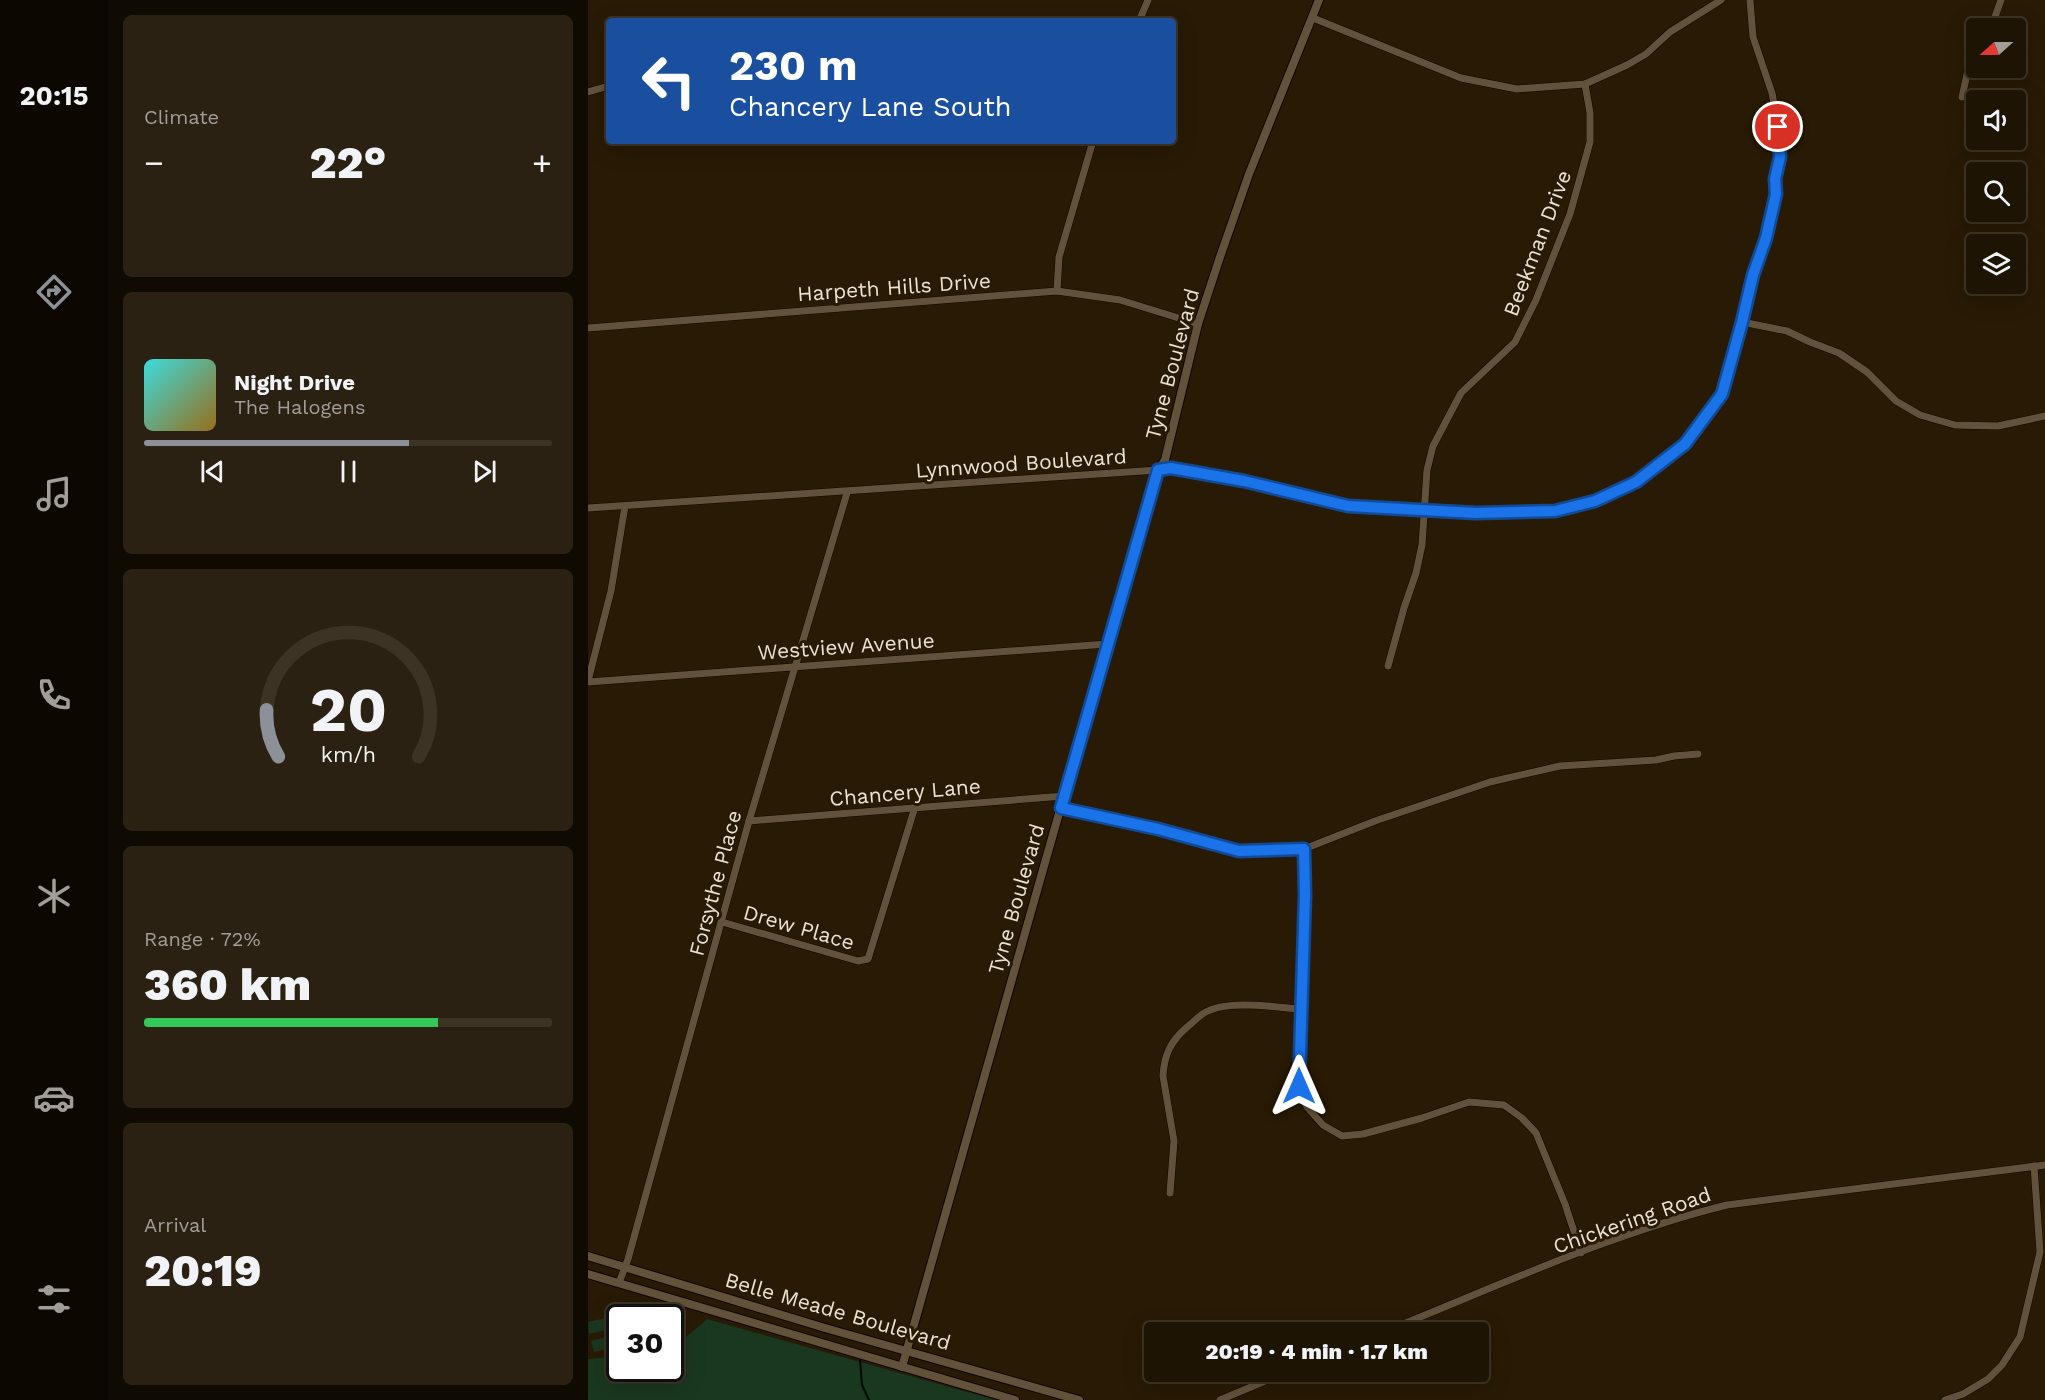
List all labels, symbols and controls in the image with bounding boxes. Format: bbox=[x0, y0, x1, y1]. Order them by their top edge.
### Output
north arrow bbox=[1966, 18, 2026, 78]
map controls bbox=[1966, 18, 2026, 294]
text: 230 m bbox=[729, 41, 858, 90]
icon: left bbox=[630, 42, 708, 120]
text: 20:15 bbox=[19, 80, 89, 112]
button: sound bbox=[1966, 90, 2026, 150]
text: Chancery Lane South bbox=[729, 91, 1012, 123]
pin bbox=[1752, 101, 1803, 152]
text: Climate bbox=[144, 105, 219, 129]
icon: arrive bbox=[1761, 110, 1794, 143]
text: 22° bbox=[310, 136, 386, 189]
text: − bbox=[144, 143, 164, 182]
text: + bbox=[532, 143, 552, 182]
button: search bbox=[1966, 162, 2026, 222]
street label: Beekman Drive bbox=[1498, 167, 1576, 319]
button: layers bbox=[1966, 234, 2026, 294]
street label: Harpeth Hills Drive bbox=[796, 268, 992, 306]
icon: directions bbox=[33, 271, 75, 313]
street label: Tyne Boulevard bbox=[1140, 286, 1204, 442]
text: Night Drive bbox=[234, 370, 355, 395]
text: The Halogens bbox=[234, 395, 366, 419]
street label: Lynnwood Boulevard bbox=[915, 443, 1127, 483]
icon: previous bbox=[196, 455, 229, 488]
icon: pause bbox=[332, 455, 365, 488]
icon: next bbox=[468, 455, 501, 488]
icon: music bbox=[33, 473, 75, 515]
street label: Westview Avenue bbox=[757, 627, 935, 665]
text: 20 bbox=[309, 673, 387, 746]
icon: phone bbox=[33, 674, 75, 716]
text: km/h bbox=[320, 742, 376, 767]
street label: Chancery Lane bbox=[828, 773, 982, 811]
street label: Forsythe Place bbox=[684, 807, 746, 959]
street label: Tyne Boulevard bbox=[983, 821, 1049, 977]
icon: climate bbox=[33, 875, 75, 917]
street label: Drew Place bbox=[741, 899, 857, 955]
text: Range · 72% bbox=[144, 927, 261, 951]
text: 360 km bbox=[144, 958, 311, 1011]
position arrow bbox=[1267, 1054, 1331, 1118]
icon: car bbox=[33, 1077, 75, 1119]
street label: Chickering Road bbox=[1550, 1181, 1714, 1259]
text: Arrival bbox=[144, 1213, 206, 1237]
text: 20:19 bbox=[144, 1244, 262, 1297]
street label: Belle Meade Boulevard bbox=[722, 1267, 954, 1355]
icon: filters bbox=[33, 1278, 75, 1320]
speed limit sign: 30 bbox=[606, 1304, 684, 1382]
text: 20:19 · 4 min · 1.7 km bbox=[1205, 1339, 1428, 1364]

